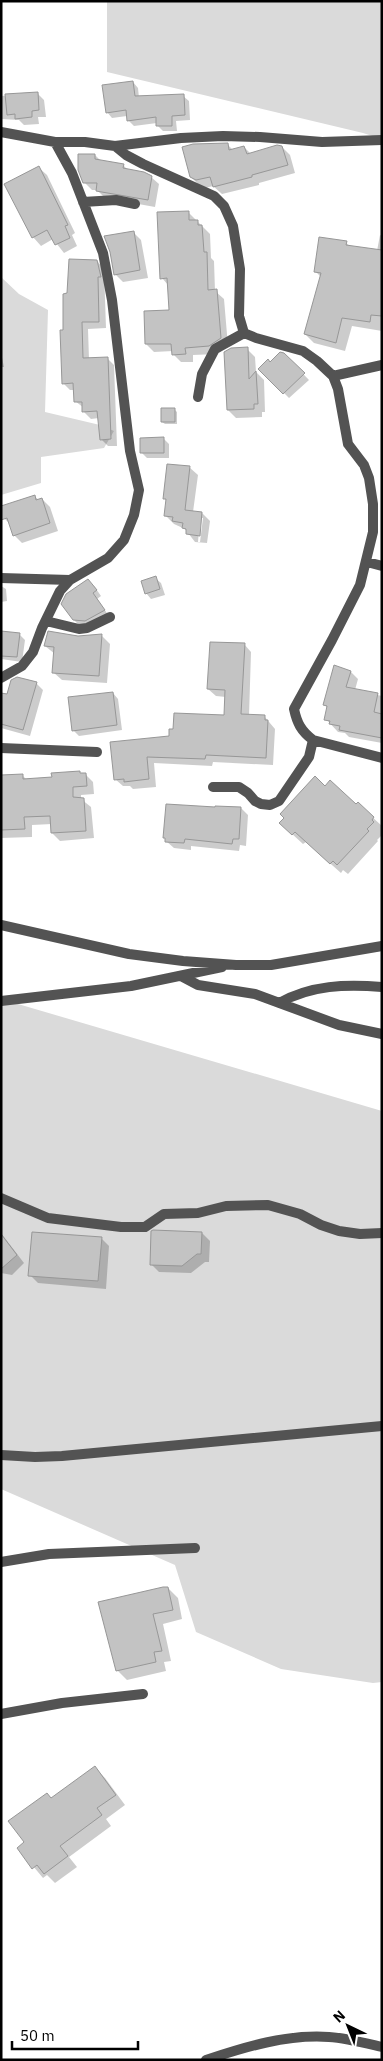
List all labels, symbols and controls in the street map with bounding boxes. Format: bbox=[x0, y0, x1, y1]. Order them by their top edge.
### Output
north arrow bbox=[323, 2001, 373, 2051]
text: N bbox=[329, 2006, 349, 2027]
scale bar bbox=[12, 2018, 139, 2050]
text: 50 m bbox=[20, 2026, 55, 2045]

